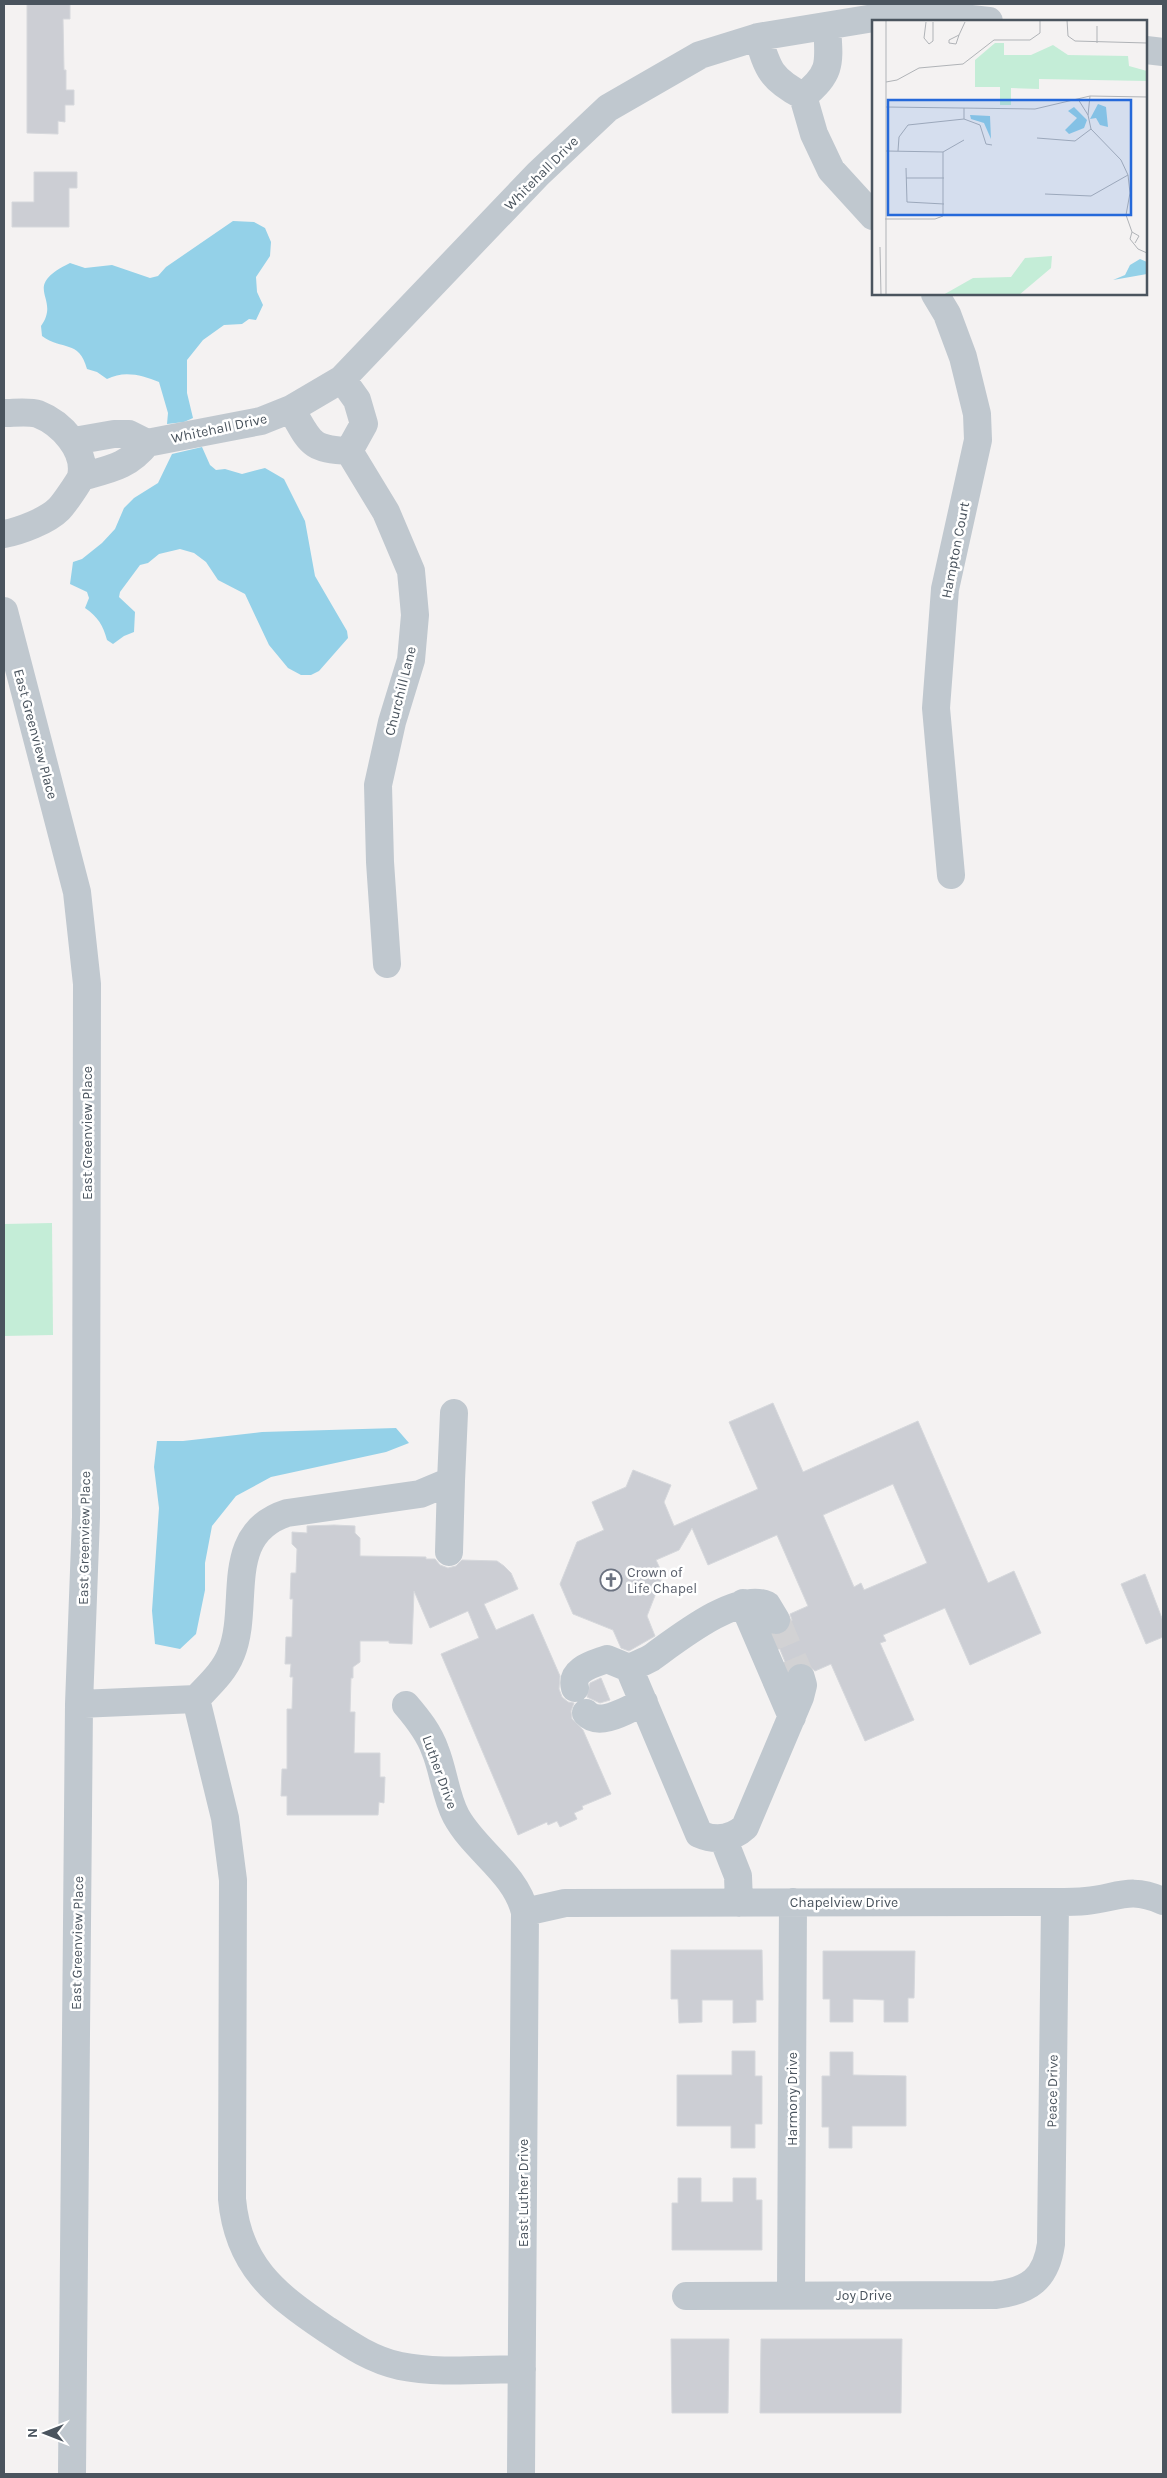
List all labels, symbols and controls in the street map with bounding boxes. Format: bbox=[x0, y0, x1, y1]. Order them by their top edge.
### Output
inset map bbox=[872, 20, 1147, 295]
street label: Whitehall Drive bbox=[501, 133, 582, 214]
street label: Whitehall Drive bbox=[170, 410, 269, 447]
street label: Hampton Court bbox=[938, 500, 973, 600]
street label: Churchill Lane bbox=[381, 645, 420, 738]
street label: East Greenview Place bbox=[10, 667, 61, 801]
street label: East Greenview Place bbox=[79, 1066, 96, 1200]
street label: East Greenview Place bbox=[75, 1471, 94, 1605]
place label: Crown of Life Chapel bbox=[627, 1564, 697, 1597]
church icon: Crown of Life Chapel bbox=[599, 1568, 623, 1592]
street label: Luther Drive bbox=[418, 1733, 461, 1811]
street label: East Greenview Place bbox=[68, 1876, 87, 2010]
street label: Chapelview Drive bbox=[790, 1894, 898, 1911]
street label: Harmony Drive bbox=[784, 2052, 801, 2146]
street label: Peace Drive bbox=[1043, 2054, 1062, 2128]
street label: East Luther Drive bbox=[515, 2139, 532, 2247]
street label: Joy Drive bbox=[836, 2287, 892, 2304]
north arrow bbox=[20, 2408, 70, 2458]
text: N bbox=[24, 2428, 41, 2438]

